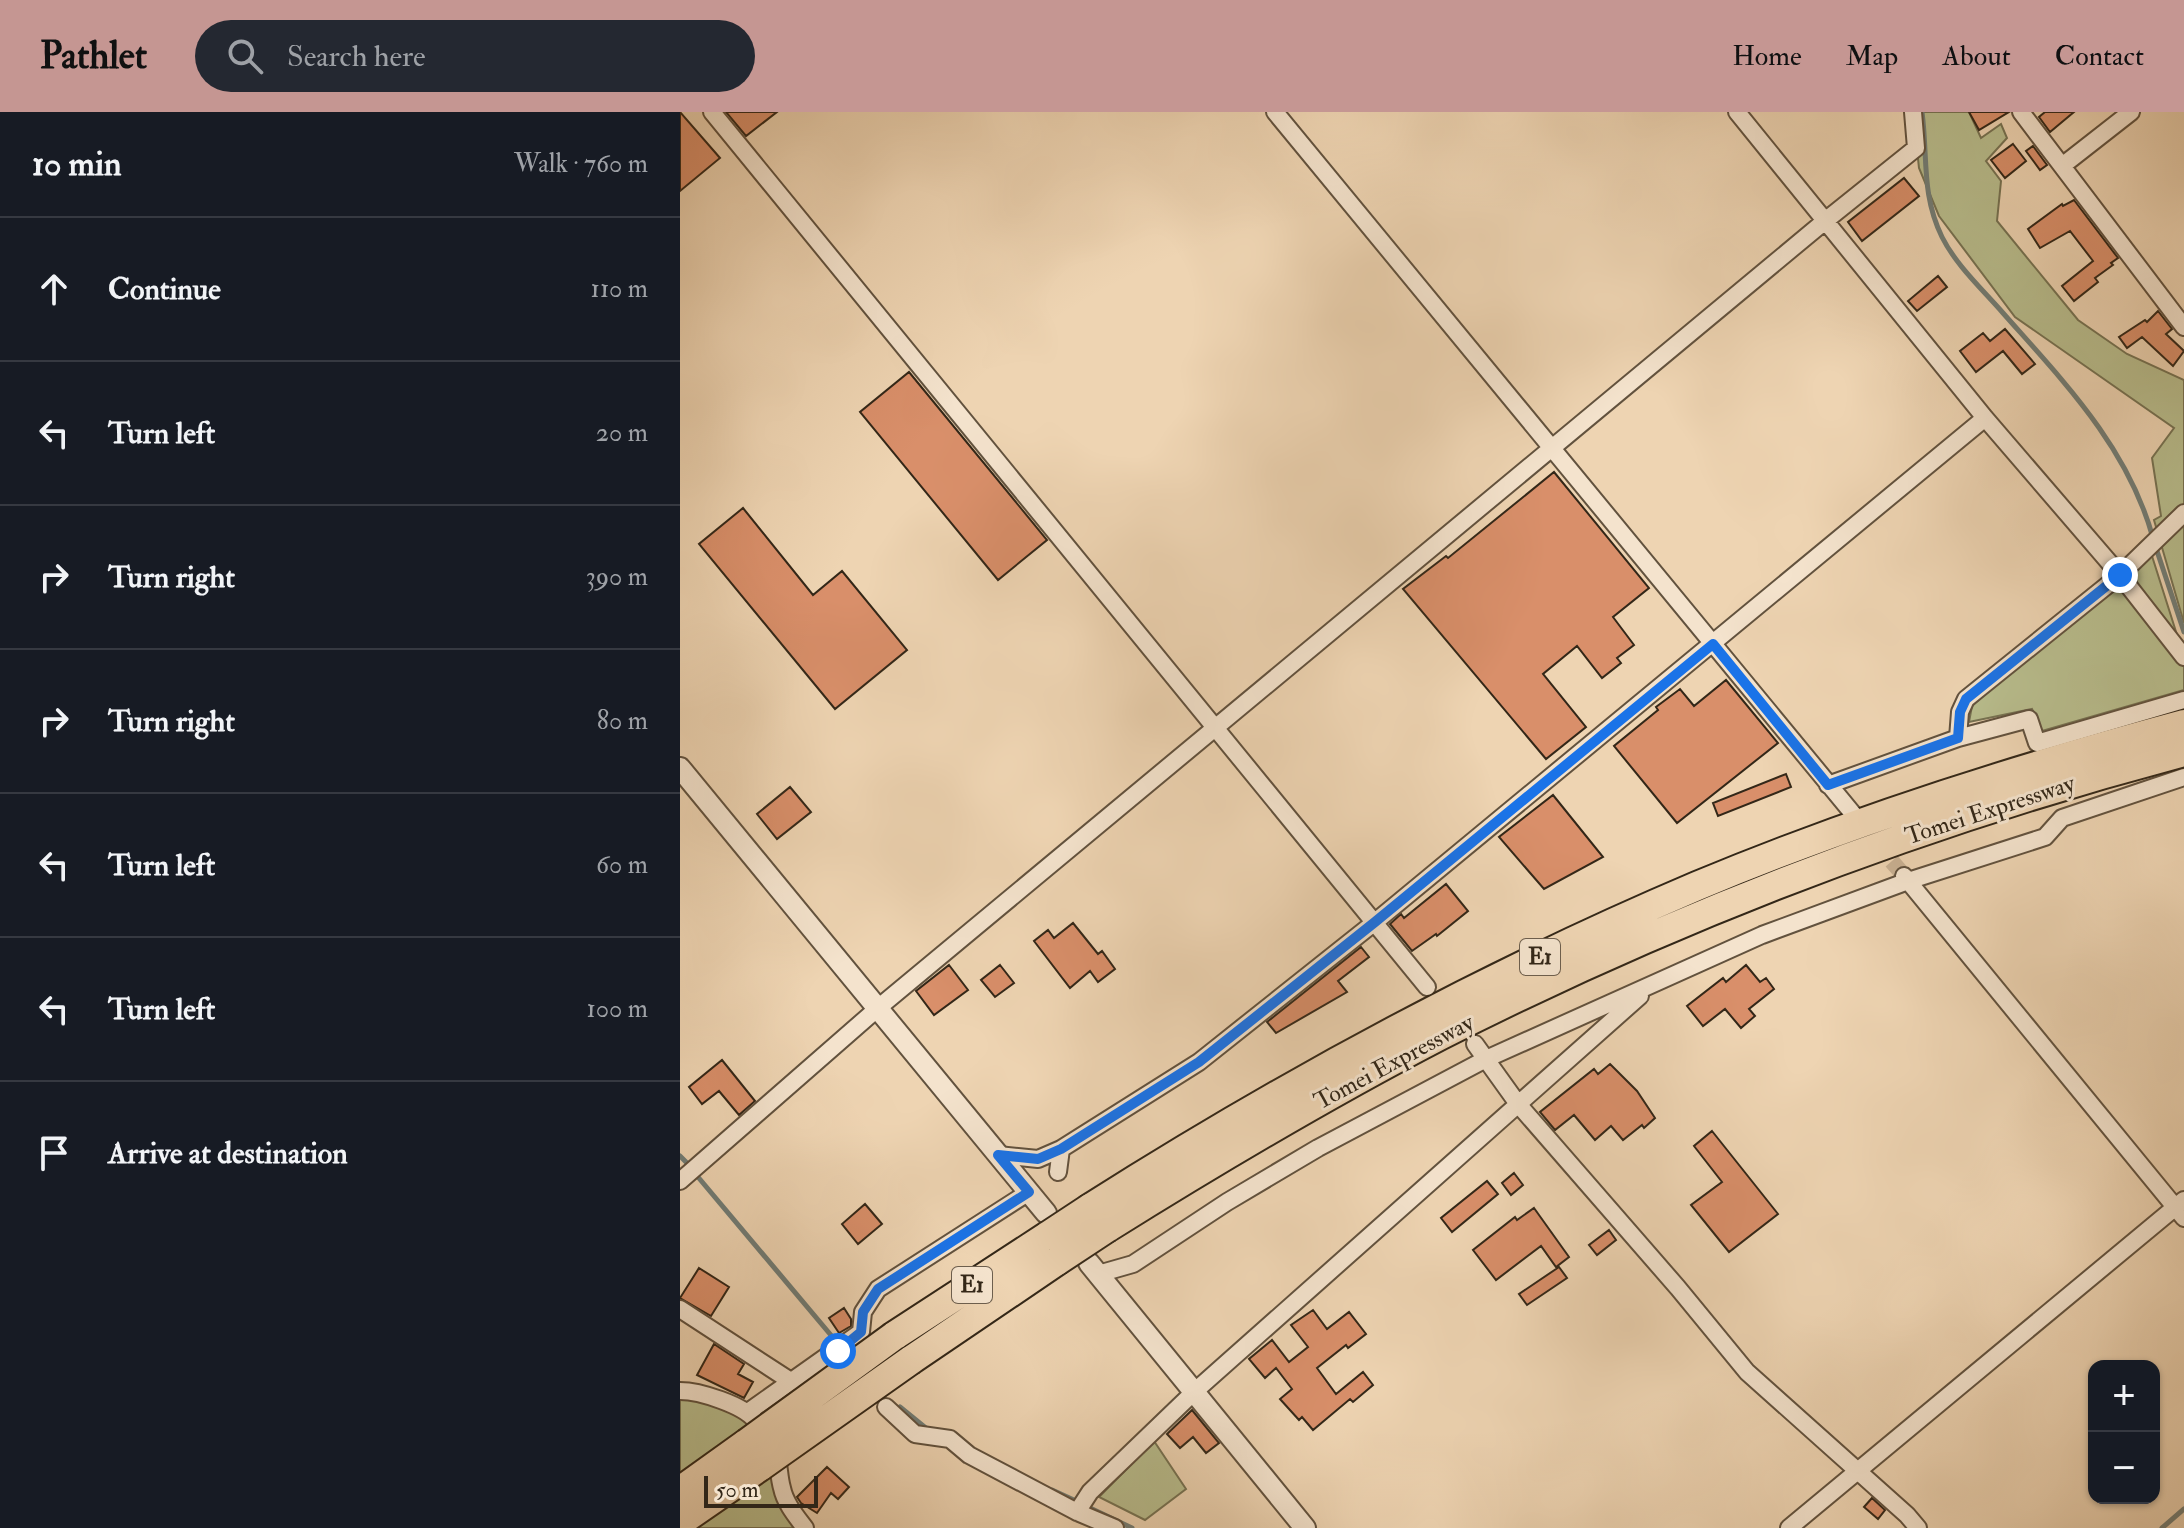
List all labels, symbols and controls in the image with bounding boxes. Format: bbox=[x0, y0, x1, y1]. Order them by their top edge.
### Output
search box bbox=[195, 20, 755, 92]
text: Pathlet bbox=[40, 32, 147, 80]
icon: search bbox=[223, 34, 267, 78]
text: Search here bbox=[287, 38, 426, 75]
text: Home bbox=[1732, 39, 1802, 74]
text: Map bbox=[1846, 39, 1898, 74]
text: About bbox=[1942, 39, 2011, 74]
text: Contact bbox=[2055, 39, 2144, 74]
text: 10 min bbox=[32, 143, 121, 186]
text: Walk · 760 m bbox=[514, 148, 648, 180]
icon: ahead bbox=[32, 267, 76, 311]
text: Continue bbox=[108, 271, 221, 308]
text: 110 m bbox=[591, 273, 648, 305]
icon: left bbox=[32, 411, 76, 455]
text: Turn left bbox=[108, 415, 215, 452]
text: 20 m bbox=[596, 417, 648, 449]
icon: right bbox=[32, 555, 76, 599]
route end bbox=[2102, 557, 2138, 593]
text: Turn right bbox=[108, 559, 235, 596]
text: 390 m bbox=[586, 561, 648, 593]
icon: right bbox=[32, 699, 76, 743]
text: Turn right bbox=[108, 703, 235, 740]
text: 80 m bbox=[597, 705, 648, 737]
street label: Tomei Expressway bbox=[1901, 768, 2079, 852]
icon: left bbox=[32, 843, 76, 887]
text: Turn left bbox=[108, 847, 215, 884]
text: 60 m bbox=[596, 849, 648, 881]
road number: E1 bbox=[1520, 939, 1560, 975]
icon: left bbox=[32, 987, 76, 1031]
text: Turn left bbox=[108, 991, 215, 1028]
text: 100 m bbox=[587, 993, 648, 1025]
street label: Tomei Expressway bbox=[1309, 1007, 1480, 1117]
icon: arrive bbox=[32, 1131, 76, 1175]
text: Arrive at destination bbox=[108, 1135, 348, 1172]
road number: E1 bbox=[952, 1267, 992, 1303]
route start bbox=[820, 1333, 856, 1369]
map controls bbox=[2088, 1360, 2160, 1504]
button: + bbox=[2088, 1360, 2160, 1432]
button: − bbox=[2088, 1432, 2160, 1504]
scale bar bbox=[704, 1472, 818, 1508]
text: 50 m bbox=[716, 1476, 758, 1504]

